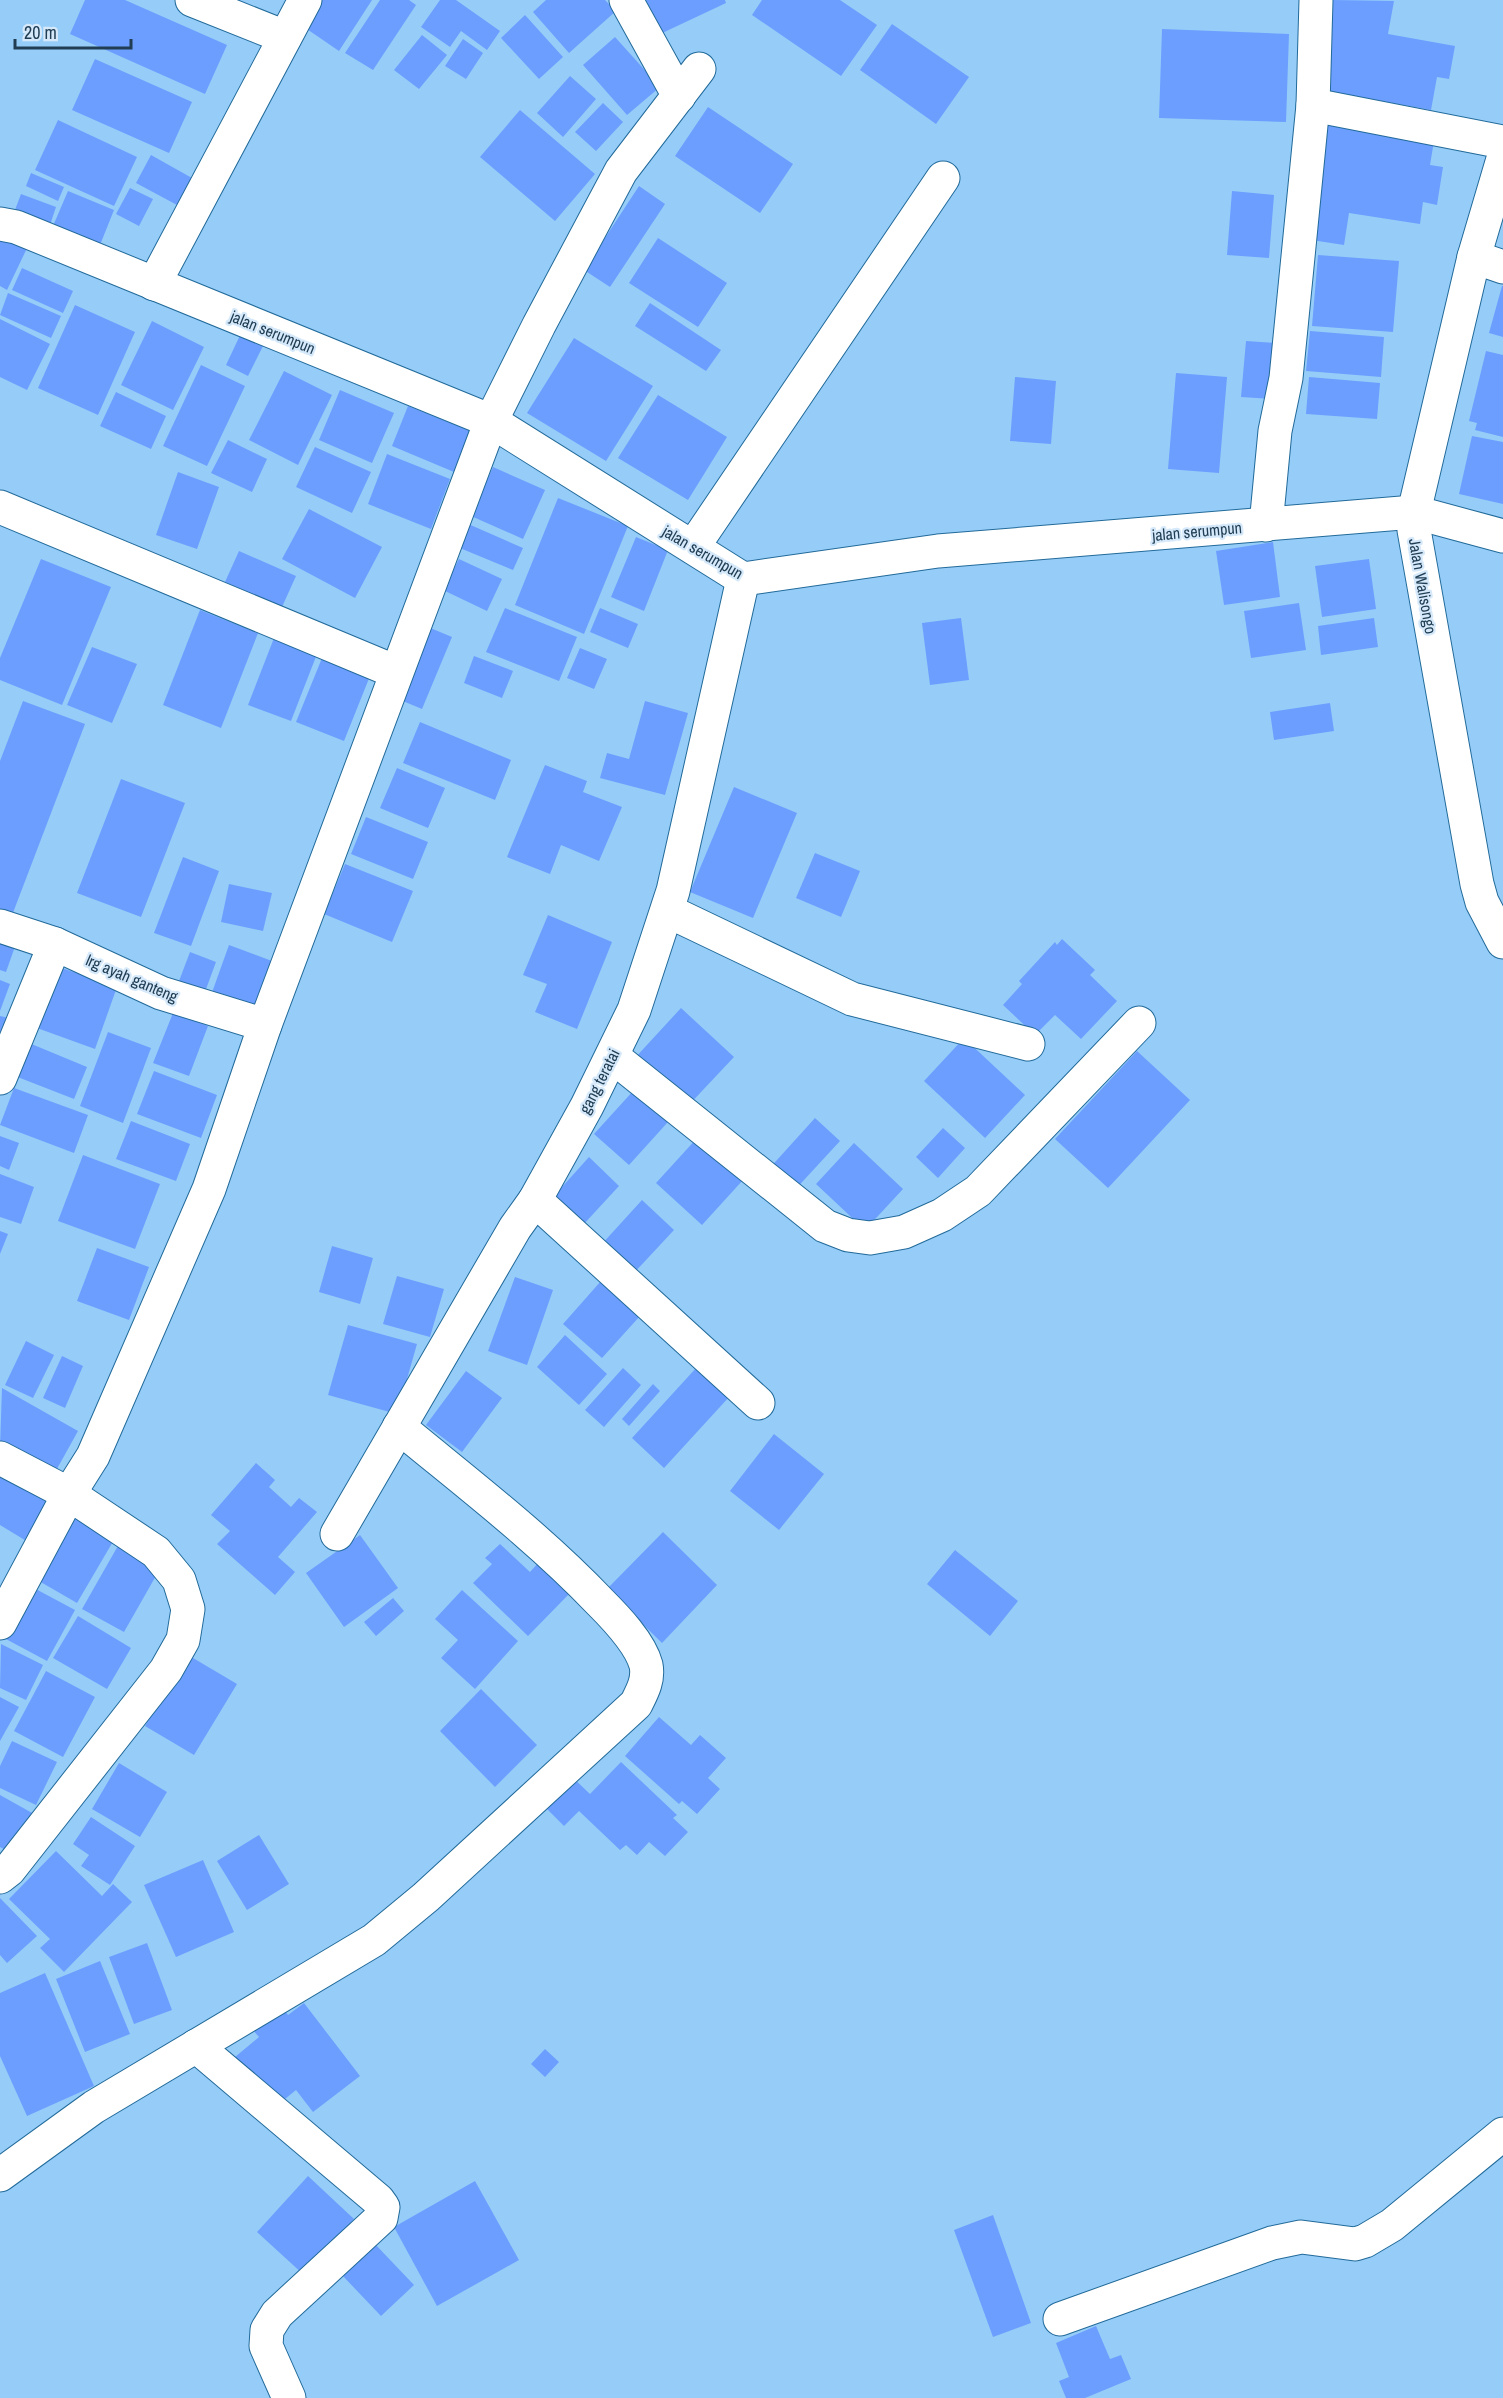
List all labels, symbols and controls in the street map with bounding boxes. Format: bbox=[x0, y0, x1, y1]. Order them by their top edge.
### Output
scale bar bbox=[15, 12, 130, 50]
text: 20 m bbox=[24, 20, 57, 45]
street label: jalan serumpun bbox=[226, 305, 319, 359]
street label: jalan serumpun bbox=[1150, 516, 1243, 546]
street label: jalan serumpun bbox=[658, 520, 747, 584]
street label: Jalan Walisongo bbox=[1404, 537, 1442, 635]
street label: lrg ayah ganteng bbox=[83, 949, 182, 1007]
street label: gang teratai bbox=[573, 1045, 625, 1117]

